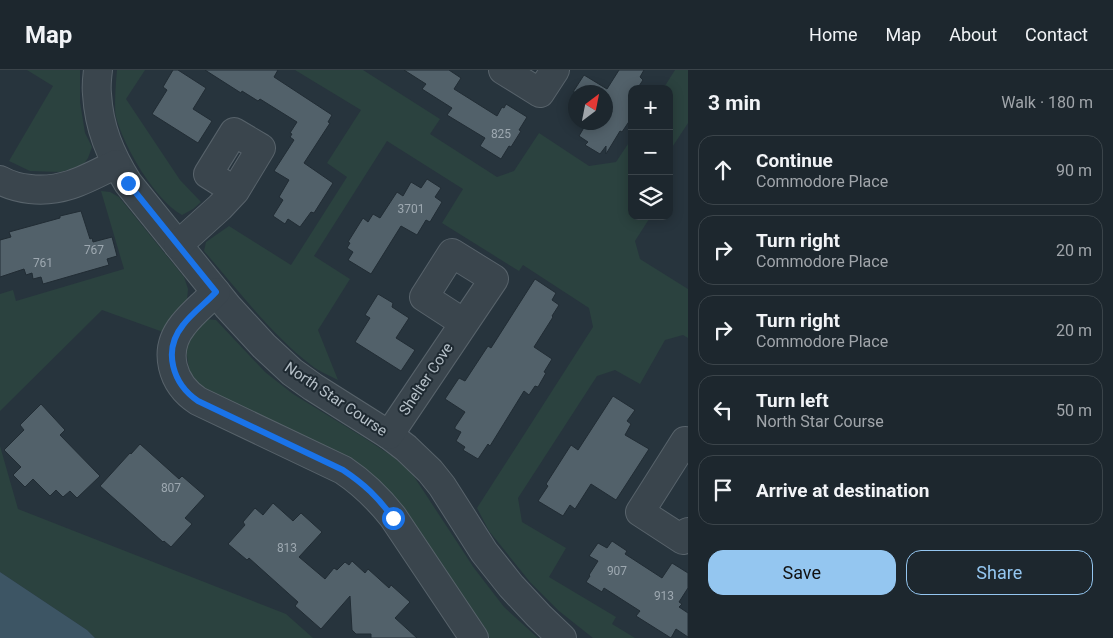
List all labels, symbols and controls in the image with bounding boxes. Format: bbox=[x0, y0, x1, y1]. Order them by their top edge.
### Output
text: Map bbox=[25, 21, 72, 49]
text: Home bbox=[809, 24, 858, 45]
text: Map bbox=[886, 24, 921, 45]
text: About bbox=[949, 24, 997, 45]
text: Contact bbox=[1025, 24, 1088, 45]
north arrow bbox=[568, 85, 613, 130]
map controls bbox=[628, 85, 673, 220]
button: + bbox=[628, 85, 673, 130]
text: 3 min bbox=[708, 91, 761, 115]
text: Walk · 180 m bbox=[1001, 93, 1093, 112]
house number: 825 bbox=[491, 127, 511, 141]
button: − bbox=[628, 130, 673, 175]
text: Continue bbox=[756, 149, 833, 172]
icon: ahead bbox=[709, 156, 737, 184]
text: 90 m bbox=[1056, 161, 1092, 180]
route end bbox=[117, 172, 140, 195]
text: Commodore Place bbox=[756, 172, 888, 191]
button: layers bbox=[628, 175, 673, 220]
house number: 3701 bbox=[398, 202, 424, 216]
text: Turn right bbox=[756, 229, 840, 252]
icon: right bbox=[709, 236, 737, 264]
text: 20 m bbox=[1056, 241, 1092, 260]
house number: 767 bbox=[84, 243, 104, 257]
text: Commodore Place bbox=[756, 252, 888, 271]
house number: 761 bbox=[33, 256, 53, 270]
text: Turn right bbox=[756, 309, 840, 332]
icon: right bbox=[709, 316, 737, 344]
text: 20 m bbox=[1056, 321, 1092, 340]
text: Commodore Place bbox=[756, 332, 888, 351]
street label: Shelter Cove bbox=[395, 339, 457, 419]
street label: North Star Course bbox=[281, 358, 391, 440]
text: Turn left bbox=[756, 389, 829, 412]
icon: left bbox=[709, 396, 737, 424]
text: 50 m bbox=[1056, 401, 1092, 420]
text: North Star Course bbox=[756, 412, 884, 431]
icon: arrive bbox=[709, 476, 737, 504]
text: Arrive at destination bbox=[756, 479, 929, 502]
house number: 807 bbox=[161, 481, 181, 495]
route start bbox=[382, 507, 405, 530]
house number: 813 bbox=[277, 541, 297, 555]
button: Save bbox=[708, 550, 896, 595]
button: Share bbox=[906, 550, 1093, 595]
house number: 907 bbox=[607, 564, 627, 578]
house number: 913 bbox=[654, 589, 674, 603]

